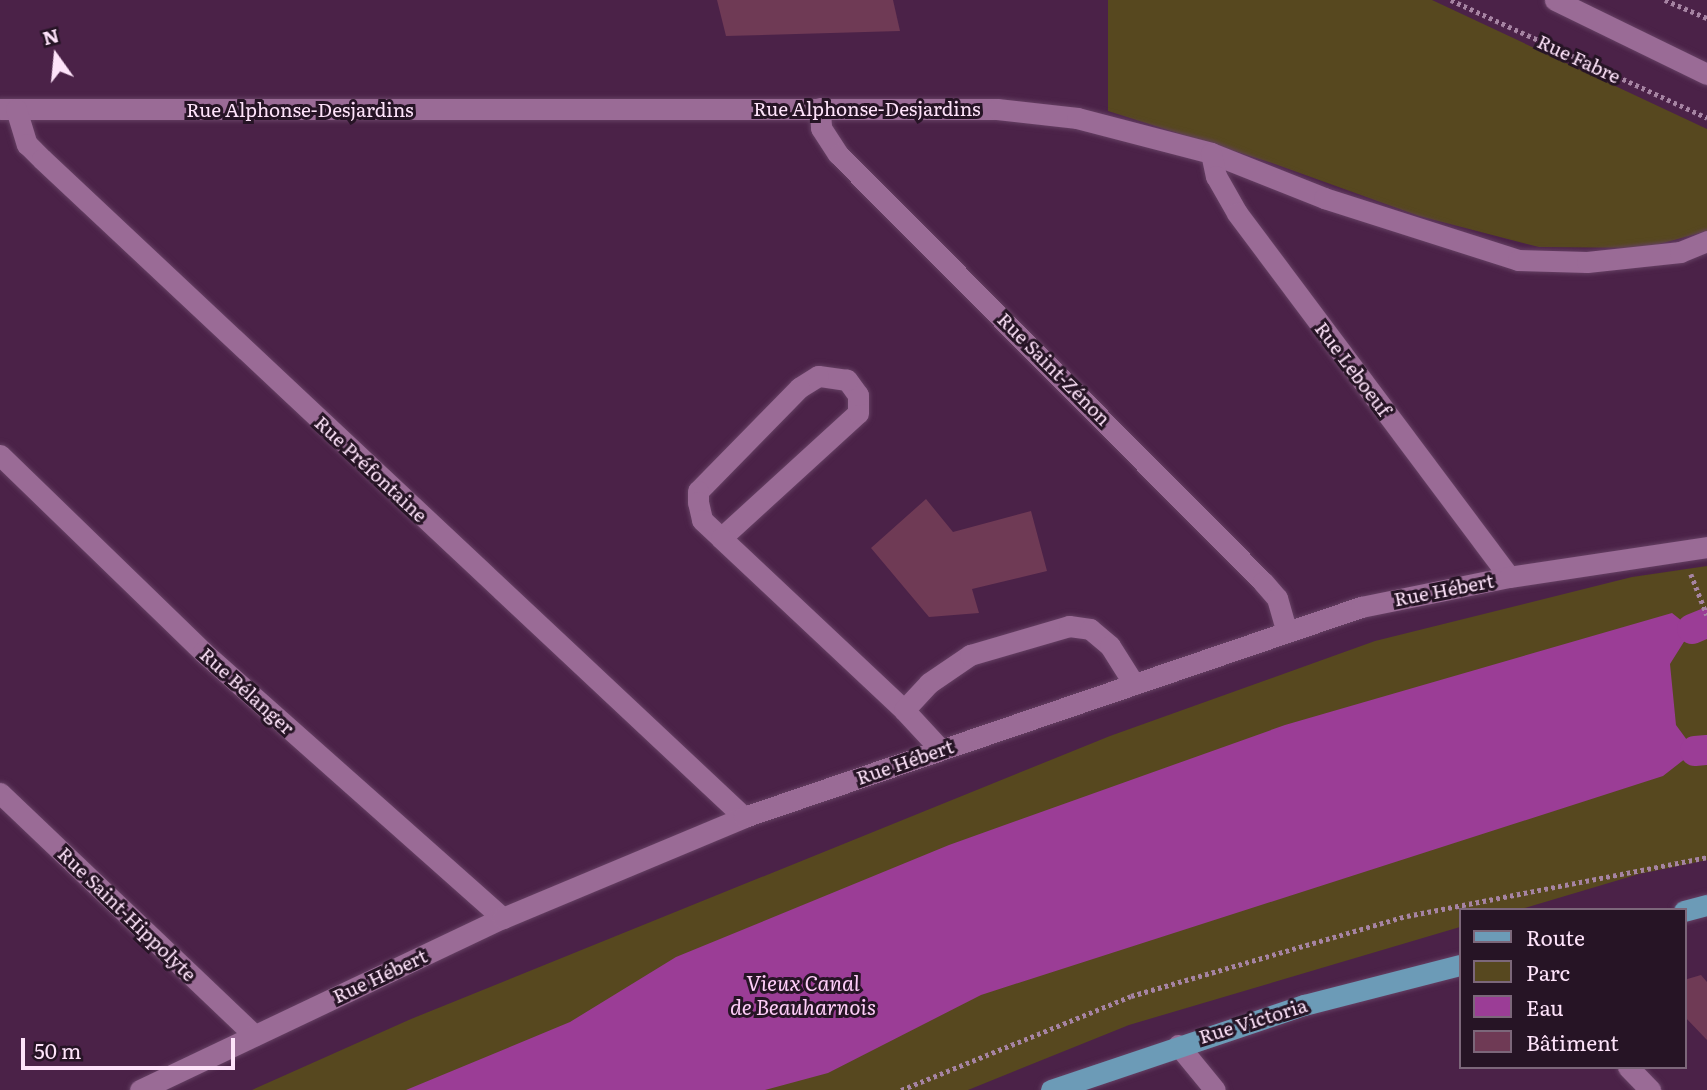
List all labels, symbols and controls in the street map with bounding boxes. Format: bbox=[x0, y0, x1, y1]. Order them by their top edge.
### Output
text: N bbox=[39, 20, 62, 51]
north arrow bbox=[21, 21, 91, 91]
street label: Rue Fabre bbox=[1534, 30, 1624, 88]
street label: Rue Alphonse-Desjardins bbox=[753, 98, 981, 120]
street label: Rue Alphonse-Desjardins bbox=[186, 99, 414, 121]
street label: Rue Saint-Zénon bbox=[993, 308, 1115, 430]
street label: Rue Leboeuf bbox=[1310, 317, 1396, 421]
street label: Rue Préfontaine bbox=[310, 411, 432, 527]
street label: Rue Hébert bbox=[1392, 569, 1496, 611]
street label: Rue Bélanger bbox=[195, 643, 299, 739]
street label: Rue Hébert bbox=[853, 735, 957, 789]
street label: Rue Saint-Hippolyte bbox=[53, 842, 201, 986]
legend bbox=[1458, 908, 1686, 1069]
text: Route bbox=[1526, 921, 1585, 952]
street label: Rue Hébert bbox=[329, 944, 431, 1008]
text: Parc bbox=[1526, 956, 1570, 987]
water label: Vieux Canal de Beauharnois bbox=[730, 969, 876, 1019]
text: Eau bbox=[1526, 991, 1564, 1022]
street label: Rue Victoria bbox=[1196, 994, 1310, 1048]
scale bar bbox=[24, 1024, 238, 1068]
text: Bâtiment bbox=[1526, 1026, 1619, 1057]
text: 50 m bbox=[34, 1034, 81, 1065]

